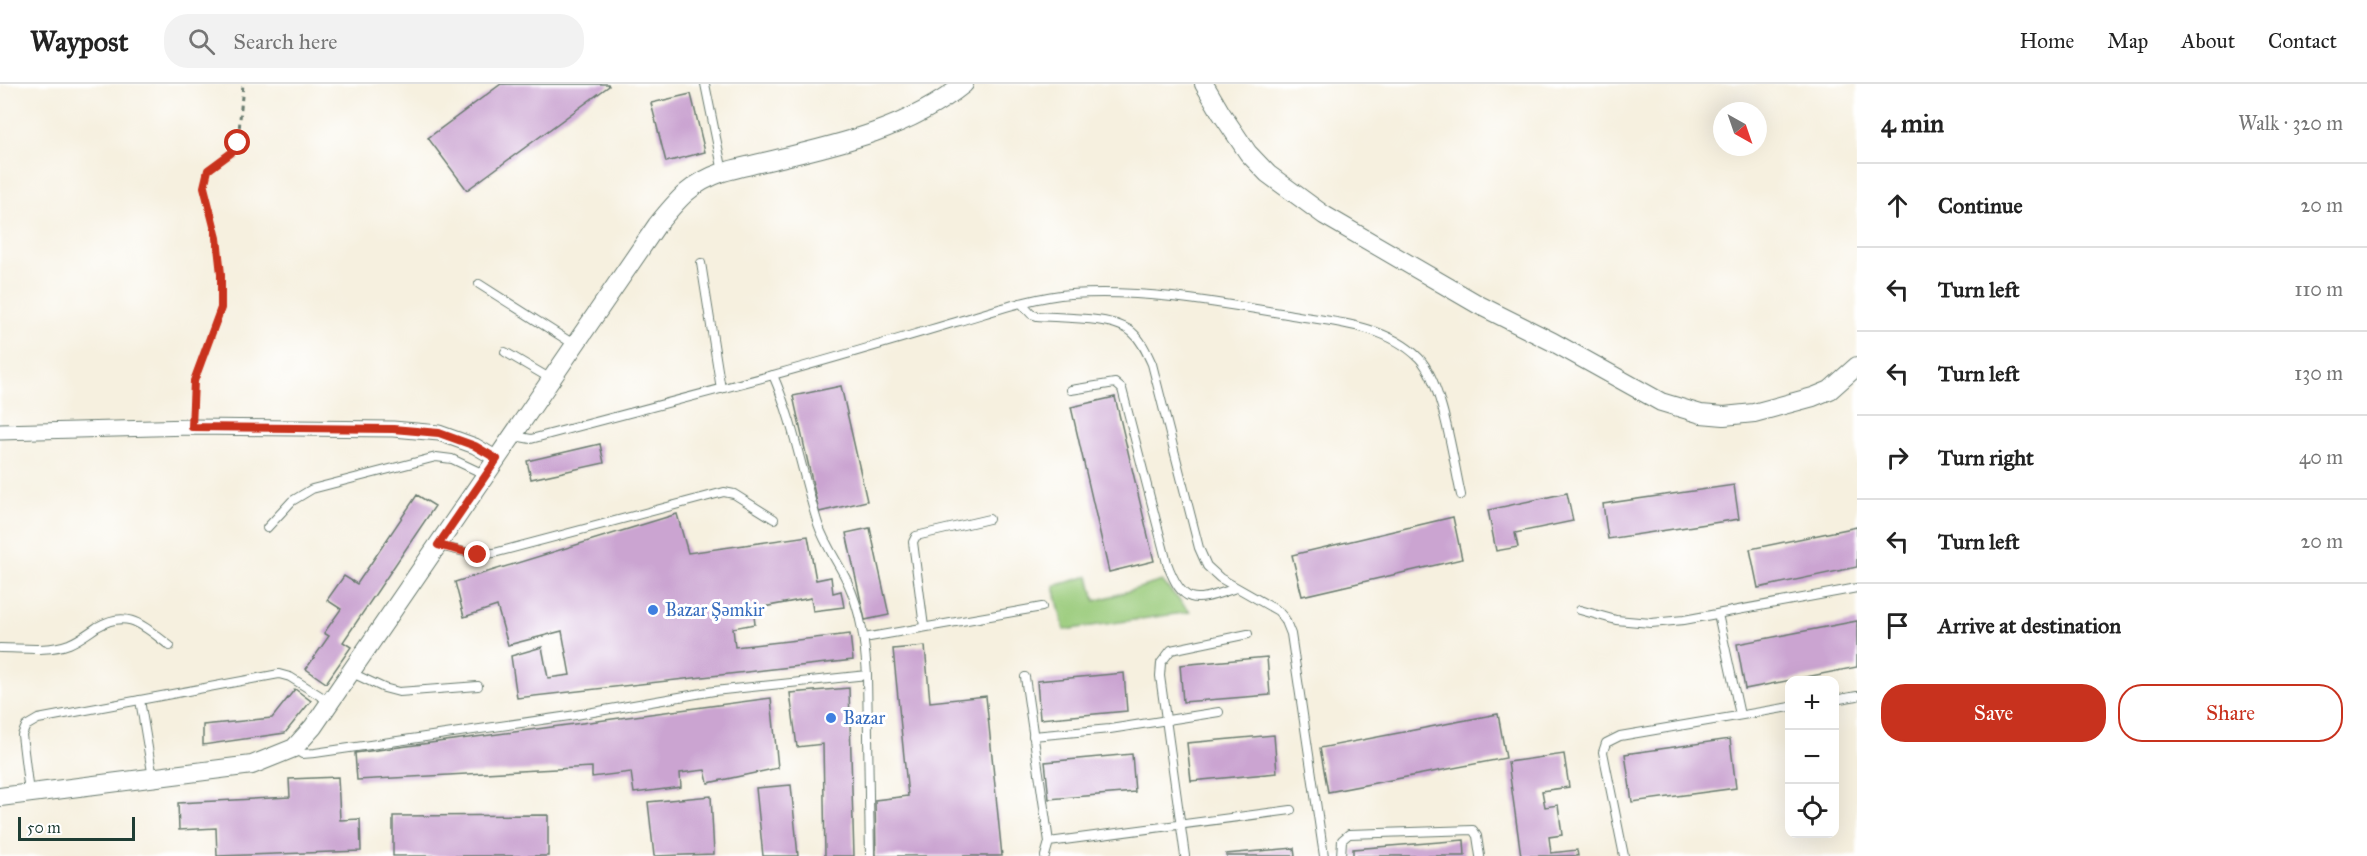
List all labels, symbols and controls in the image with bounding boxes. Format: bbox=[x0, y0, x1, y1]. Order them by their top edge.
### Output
search box bbox=[164, 14, 584, 68]
text: Waypost bbox=[30, 24, 128, 59]
icon: search bbox=[185, 25, 218, 58]
text: Search here bbox=[233, 28, 337, 55]
text: Home bbox=[2019, 28, 2074, 54]
text: Map bbox=[2107, 28, 2148, 54]
text: About bbox=[2181, 28, 2235, 54]
text: Contact bbox=[2268, 28, 2337, 54]
north arrow bbox=[1713, 102, 1767, 156]
text: 4 min bbox=[1881, 107, 1944, 139]
text: Walk · 320 m bbox=[2238, 111, 2343, 135]
route start bbox=[224, 129, 250, 155]
icon: ahead bbox=[1881, 189, 1914, 222]
text: Continue bbox=[1938, 192, 2023, 219]
text: 20 m bbox=[2300, 193, 2343, 217]
icon: left bbox=[1881, 273, 1914, 306]
text: Turn left bbox=[1938, 276, 2020, 303]
text: 110 m bbox=[2295, 277, 2343, 301]
icon: left bbox=[1881, 357, 1914, 390]
text: Turn left bbox=[1938, 360, 2020, 387]
text: 130 m bbox=[2294, 361, 2343, 385]
icon: right bbox=[1881, 441, 1914, 474]
text: Turn right bbox=[1938, 444, 2034, 471]
text: 40 m bbox=[2299, 445, 2343, 469]
icon: left bbox=[1881, 525, 1914, 558]
text: Turn left bbox=[1938, 528, 2020, 555]
text: 20 m bbox=[2300, 529, 2343, 553]
route end bbox=[464, 541, 490, 567]
place label: Bazar Şəmkir bbox=[665, 599, 765, 621]
marker: Bazar Şəmkir bbox=[646, 603, 660, 617]
icon: arrive bbox=[1881, 609, 1914, 642]
text: Arrive at destination bbox=[1938, 612, 2121, 639]
map controls bbox=[1785, 676, 1839, 838]
button: + bbox=[1785, 676, 1839, 730]
button: Save bbox=[1881, 684, 2106, 742]
button: Share bbox=[2118, 684, 2343, 742]
place label: Bazar bbox=[843, 707, 885, 729]
marker: Bazar bbox=[824, 711, 838, 725]
button: − bbox=[1785, 730, 1839, 784]
button: locate bbox=[1785, 784, 1839, 838]
scale bar bbox=[18, 814, 135, 842]
text: 50 m bbox=[27, 818, 61, 837]

